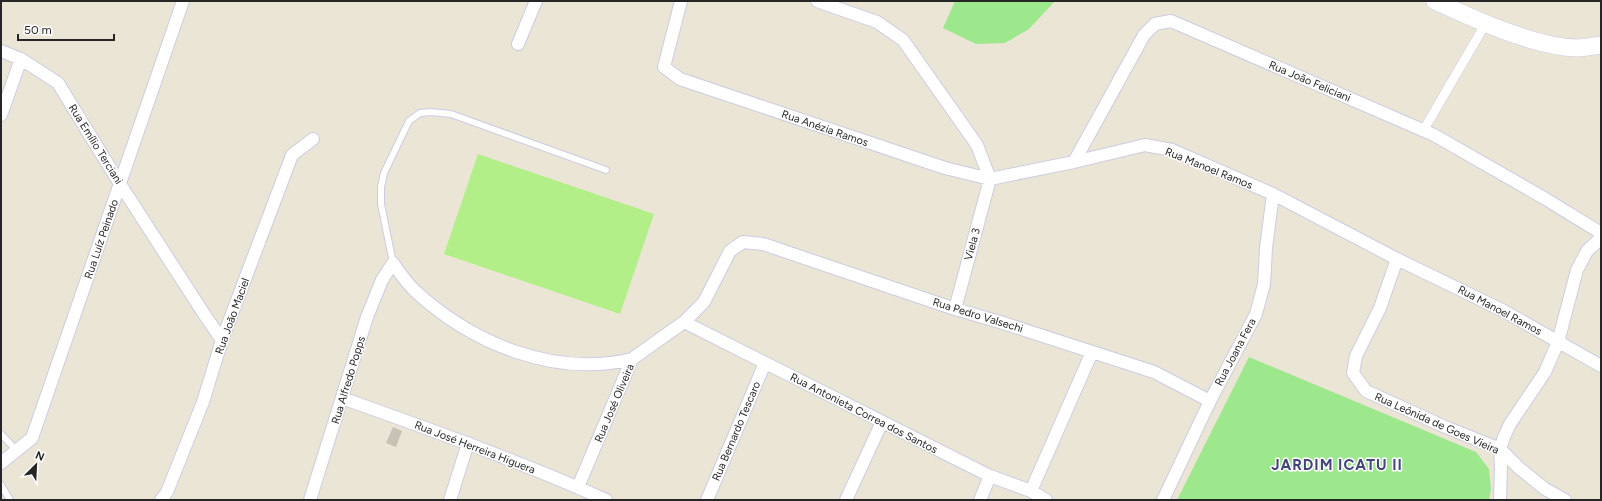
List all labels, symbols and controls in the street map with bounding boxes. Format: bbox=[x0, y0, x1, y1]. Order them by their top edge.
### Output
scale bar bbox=[18, 16, 114, 42]
text: 50 m bbox=[24, 23, 52, 37]
street label: Rua João Feliciani bbox=[1267, 58, 1353, 105]
street label: Rua Emílio Terciani bbox=[66, 102, 125, 187]
street label: Rua Anézia Ramos bbox=[780, 108, 870, 149]
street label: Rua Manoel Ramos bbox=[1163, 145, 1254, 192]
street label: Rua Luíz Peinado bbox=[82, 198, 121, 281]
street label: Viela 3 bbox=[962, 227, 983, 262]
street label: Rua João Maciel bbox=[213, 276, 252, 356]
street label: Rua Manoel Ramos bbox=[1456, 283, 1544, 338]
street label: Rua Pedro Valsechi bbox=[931, 296, 1025, 335]
street label: Rua Joana Fera bbox=[1212, 316, 1259, 388]
street label: Rua Alfredo Popps bbox=[329, 335, 368, 426]
street label: Rua José Oliveira bbox=[592, 362, 637, 445]
street label: Rua Antonieta Correa dos Santos bbox=[788, 371, 940, 456]
street label: Rua Bernardo Tescaro bbox=[710, 379, 763, 483]
street label: Rua Leônida de Goes Vieira bbox=[1373, 390, 1501, 457]
street label: Rua José Herreira Higuera bbox=[413, 418, 537, 477]
north arrow bbox=[16, 445, 56, 485]
text: N bbox=[33, 449, 46, 464]
district label: JARDIM ICATU II bbox=[1271, 456, 1403, 474]

